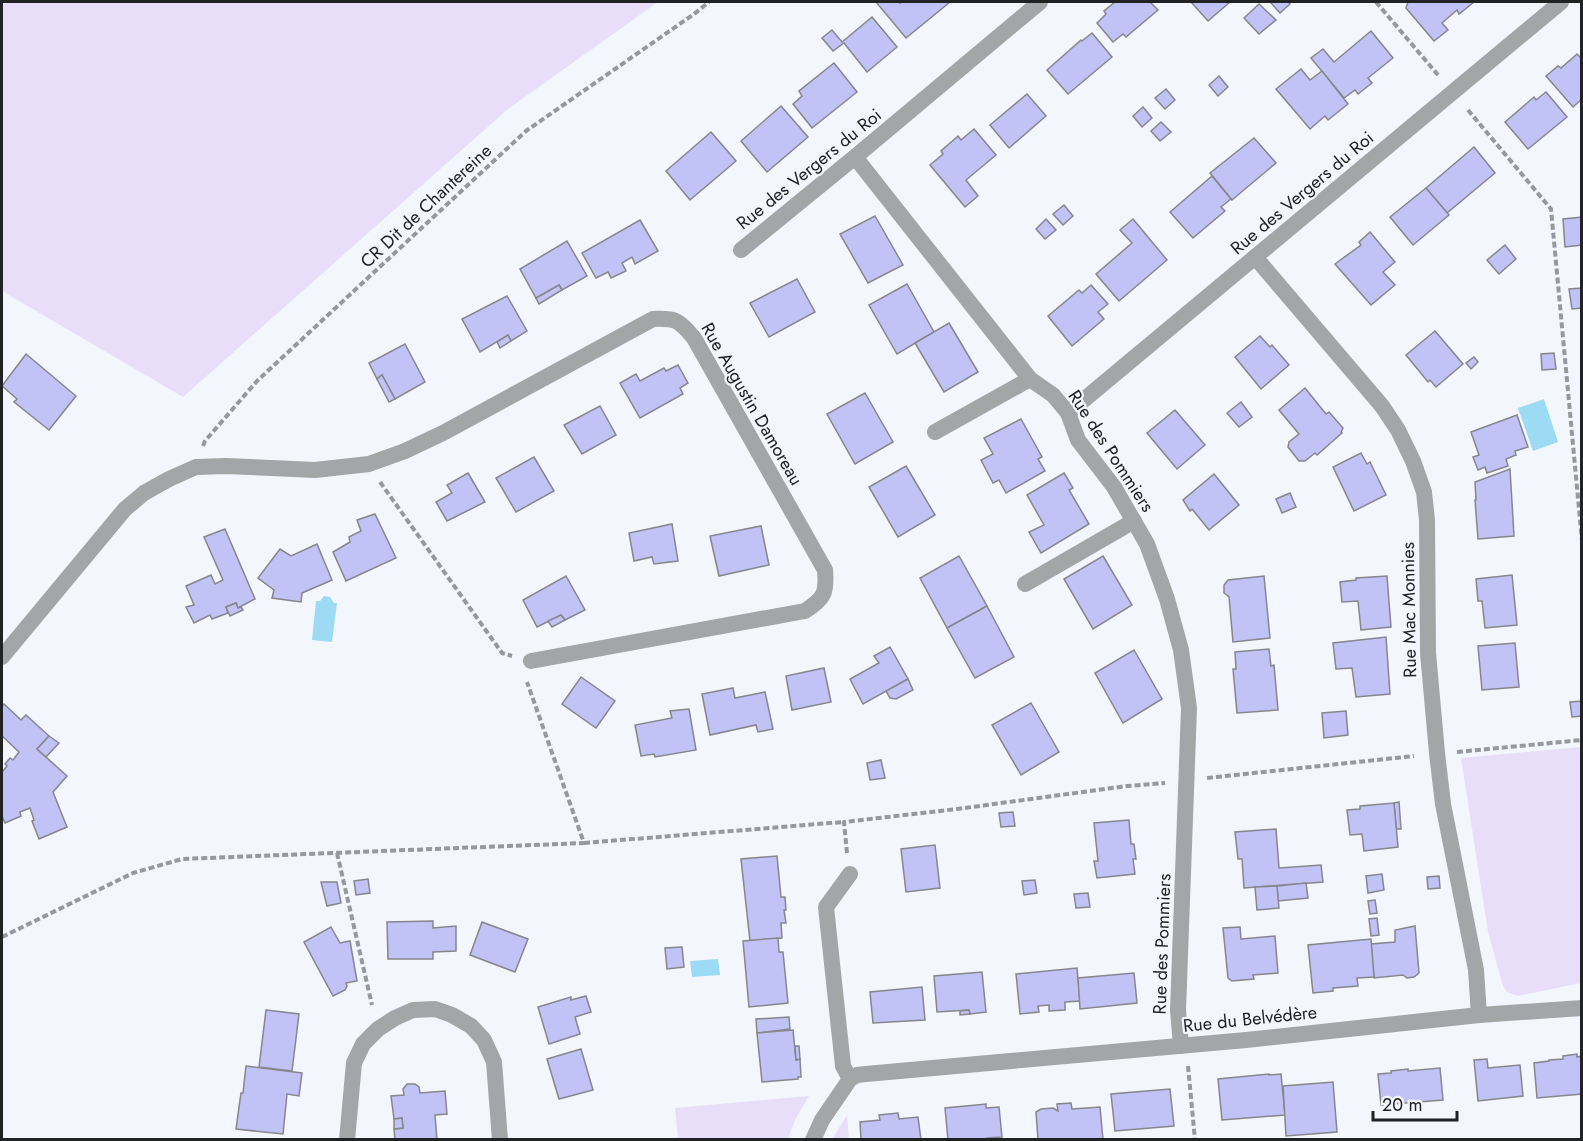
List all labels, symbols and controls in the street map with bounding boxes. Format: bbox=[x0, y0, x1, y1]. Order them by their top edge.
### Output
street label: Rue des Vergers du Roi bbox=[731, 102, 887, 236]
street label: Rue des Vergers du Roi bbox=[1225, 125, 1379, 261]
street label: CR Dit de Chantereine bbox=[354, 138, 498, 274]
street label: Rue Augustin Damoreau bbox=[695, 318, 809, 490]
street label: Rue des Pommiers bbox=[1062, 385, 1160, 517]
street label: Rue Mac Monnies bbox=[1395, 542, 1423, 678]
street label: Rue des Pommiers bbox=[1147, 873, 1177, 1015]
street label: Rue du Belvédère bbox=[1182, 999, 1318, 1039]
scale bar bbox=[1373, 1084, 1457, 1122]
text: 20 m bbox=[1382, 1092, 1422, 1118]

